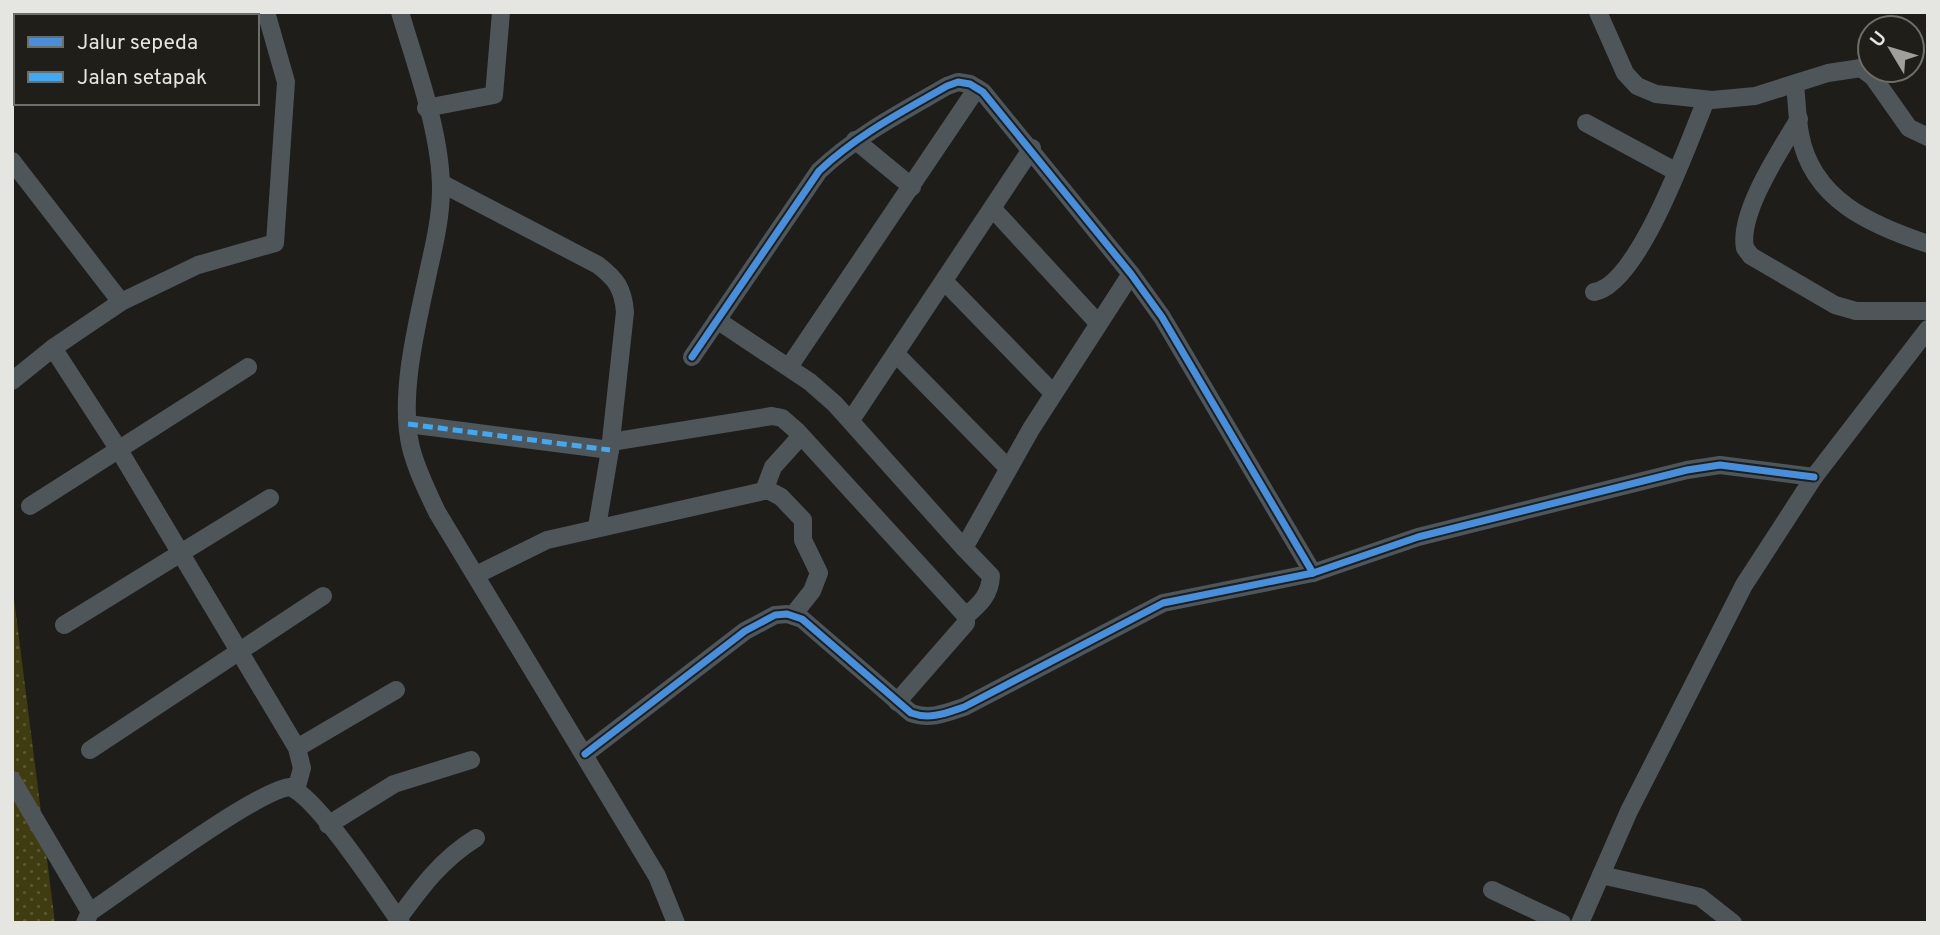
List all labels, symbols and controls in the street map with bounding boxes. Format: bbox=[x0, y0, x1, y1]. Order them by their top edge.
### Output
legend bbox=[14, 14, 259, 105]
north arrow bbox=[1856, 14, 1926, 84]
text: U bbox=[1866, 27, 1893, 52]
text: Jalur sepeda bbox=[77, 30, 198, 57]
text: Jalan setapak bbox=[77, 65, 207, 92]

